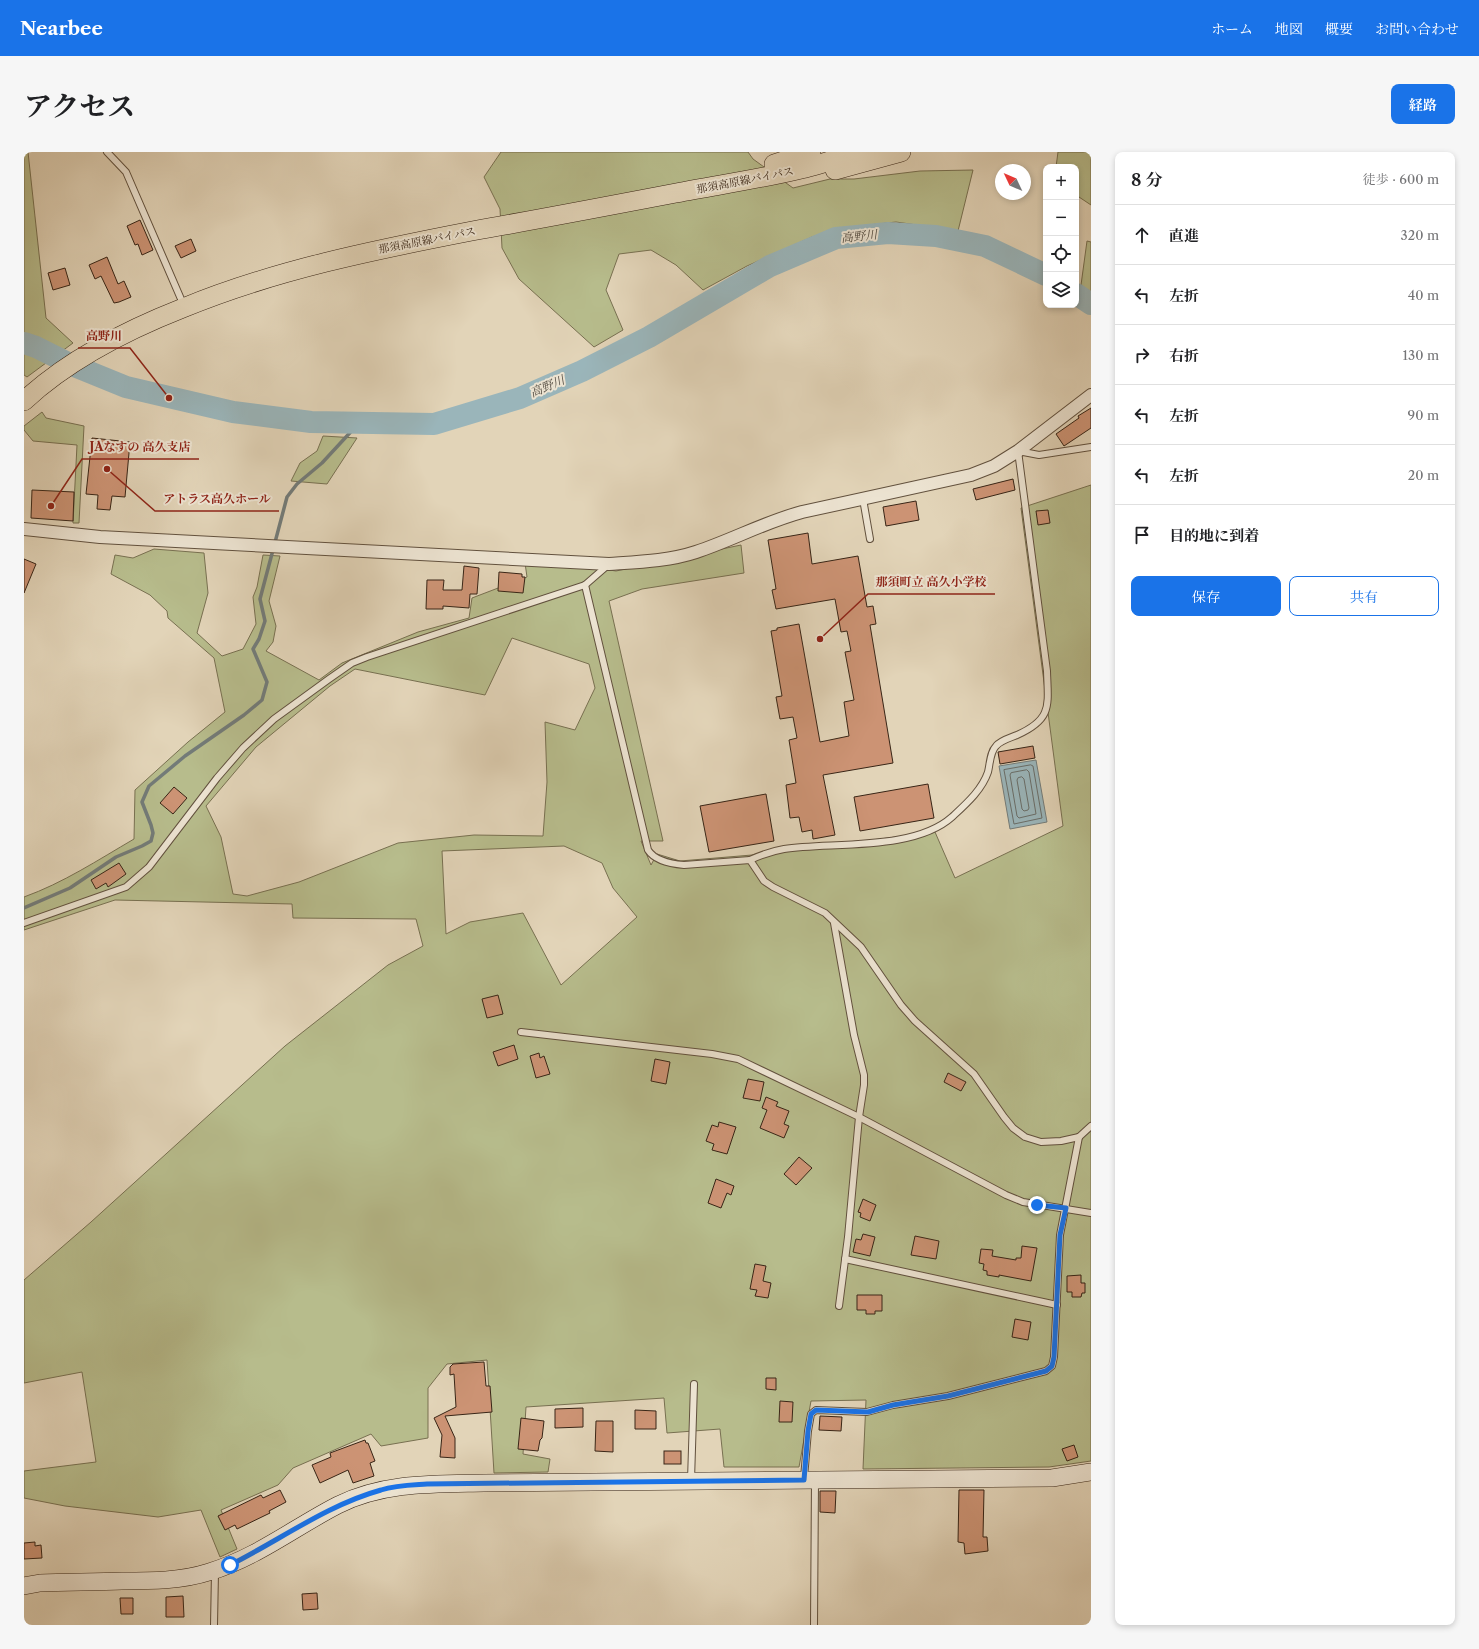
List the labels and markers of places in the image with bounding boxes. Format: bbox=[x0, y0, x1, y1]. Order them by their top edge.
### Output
callout: 高野川 bbox=[78, 324, 130, 348]
callout: JAなすの 高久支店 bbox=[82, 435, 199, 459]
callout: アトラス高久ホール bbox=[155, 487, 279, 511]
callout: 那須町立 高久小学校 bbox=[868, 570, 995, 594]

